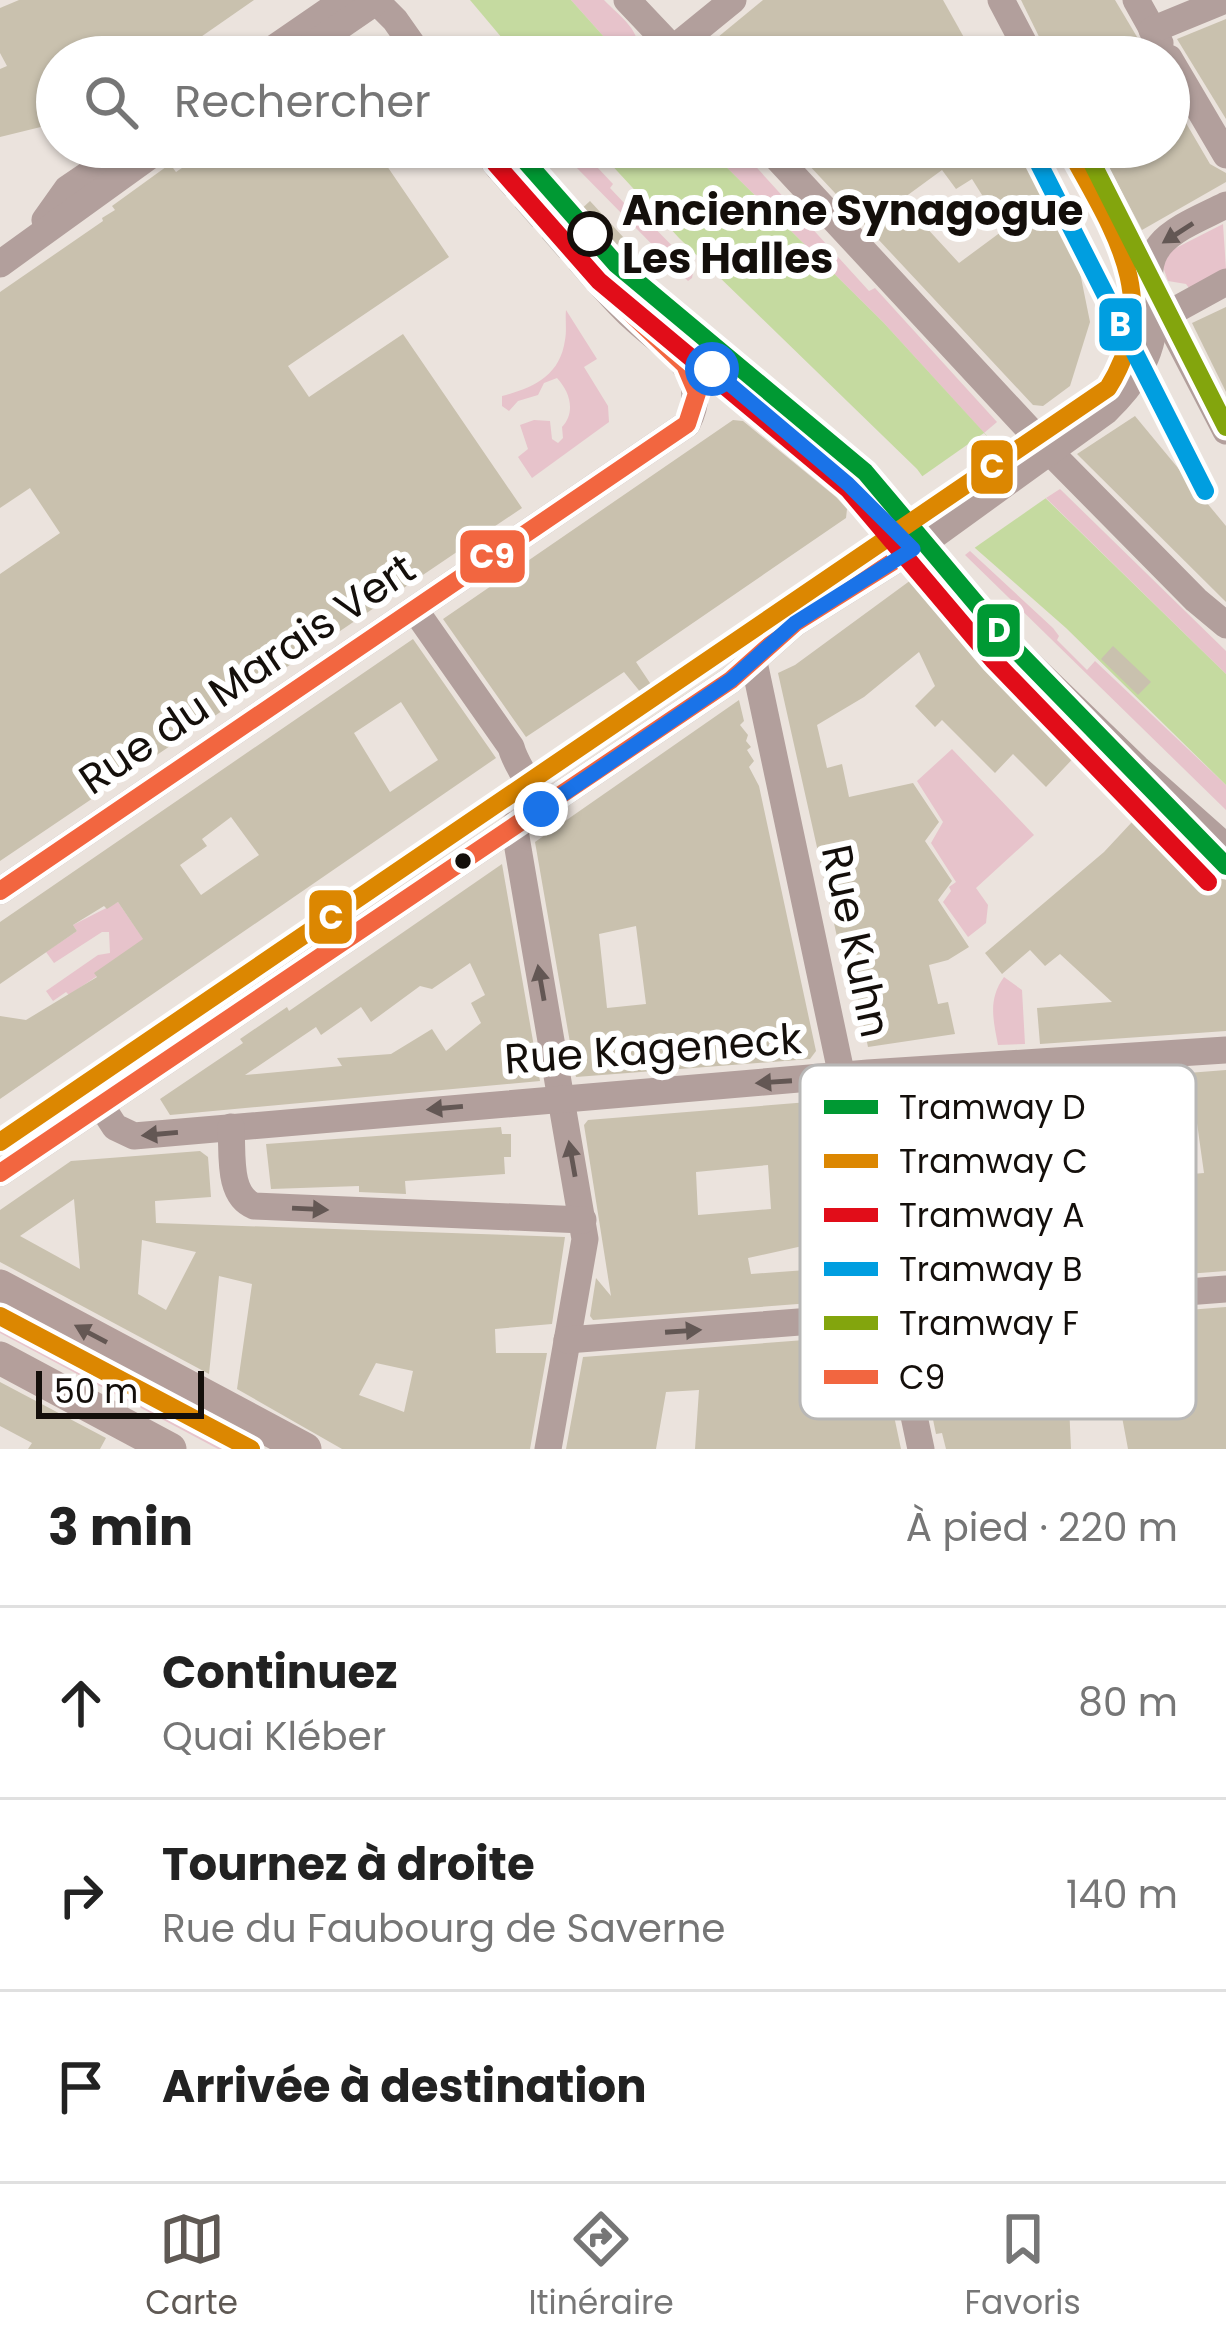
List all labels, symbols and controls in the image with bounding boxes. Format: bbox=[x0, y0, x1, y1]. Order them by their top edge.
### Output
search box bbox=[36, 36, 1190, 168]
icon: search bbox=[78, 69, 144, 135]
text: Rechercher bbox=[174, 70, 431, 133]
place label: Ancienne Synagogue Les Halles bbox=[622, 181, 1084, 288]
marker: Ancienne Synagogue Les Halles bbox=[569, 213, 611, 255]
one-way arrow bbox=[1162, 221, 1195, 243]
line badge: B bbox=[1097, 296, 1144, 353]
text: B bbox=[1109, 301, 1131, 348]
route start bbox=[685, 342, 739, 396]
line badge: C bbox=[969, 438, 1015, 496]
text: C bbox=[979, 443, 1005, 490]
line badge: C9 bbox=[458, 528, 527, 585]
text: C9 bbox=[469, 533, 515, 580]
street label: Rue du Marais Vert bbox=[67, 539, 427, 809]
line badge: D bbox=[975, 602, 1022, 659]
text: D bbox=[987, 607, 1011, 654]
route end bbox=[514, 782, 568, 836]
street label: Rue Kuhn bbox=[807, 839, 905, 1043]
unlabelled marker bbox=[452, 850, 474, 872]
line badge: C bbox=[307, 888, 354, 946]
text: C bbox=[318, 894, 344, 941]
one-way arrow bbox=[532, 963, 550, 1001]
street label: Rue Kageneck bbox=[502, 1009, 804, 1089]
legend bbox=[800, 1065, 1196, 1419]
one-way arrow bbox=[755, 1073, 792, 1092]
text: Tramway D bbox=[899, 1084, 1086, 1131]
one-way arrow bbox=[426, 1099, 463, 1118]
one-way arrow bbox=[140, 1125, 178, 1144]
text: Tramway C bbox=[899, 1138, 1088, 1185]
one-way arrow bbox=[563, 1139, 581, 1177]
text: Tramway A bbox=[899, 1192, 1084, 1239]
one-way arrow bbox=[292, 1200, 330, 1219]
text: Tramway B bbox=[899, 1246, 1082, 1293]
text: Tramway F bbox=[899, 1300, 1079, 1347]
one-way arrow bbox=[665, 1322, 702, 1341]
one-way arrow bbox=[73, 1325, 108, 1345]
text: C9 bbox=[899, 1354, 945, 1401]
scale bar bbox=[36, 1365, 204, 1418]
text: 50 m bbox=[54, 1368, 138, 1415]
text: 3 min bbox=[48, 1491, 193, 1563]
text: À pied · 220 m bbox=[906, 1500, 1178, 1555]
text: Continuez bbox=[162, 1641, 398, 1704]
icon: ahead bbox=[48, 1670, 114, 1736]
text: 80 m bbox=[1078, 1675, 1178, 1730]
text: Quai Kléber bbox=[162, 1709, 386, 1764]
text: Tournez à droite bbox=[162, 1833, 535, 1896]
icon: right bbox=[48, 1862, 114, 1928]
text: 140 m bbox=[1066, 1867, 1178, 1922]
text: Rue du Faubourg de Saverne bbox=[162, 1901, 726, 1956]
icon: arrive bbox=[48, 2054, 114, 2120]
text: Arrivée à destination bbox=[162, 2055, 647, 2118]
tab: Carte bbox=[145, 2206, 238, 2328]
tab: Itinéraire bbox=[528, 2206, 674, 2328]
tab: Favoris bbox=[964, 2206, 1081, 2328]

